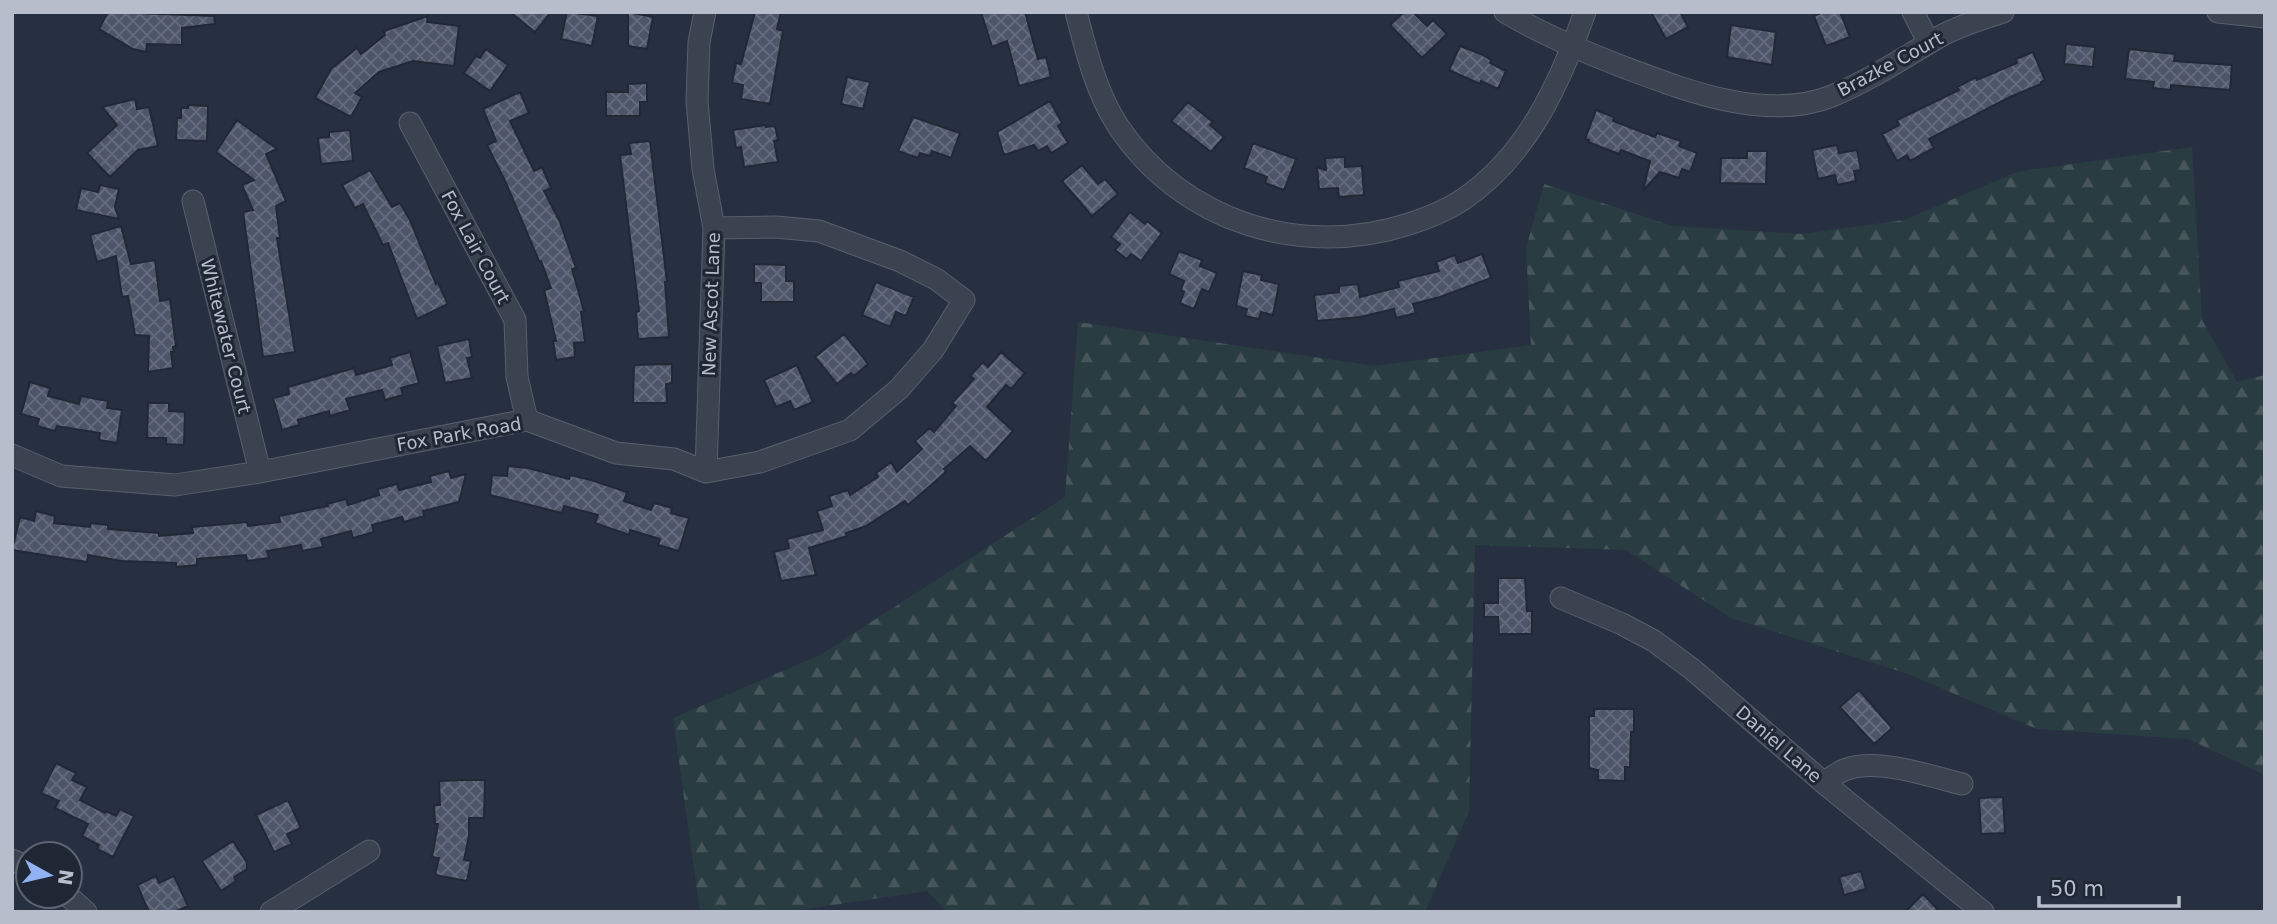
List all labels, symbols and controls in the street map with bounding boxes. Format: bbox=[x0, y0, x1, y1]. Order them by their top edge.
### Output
street label: Brazke Court bbox=[1834, 27, 1946, 101]
street label: Fox Lair Court bbox=[437, 187, 515, 307]
street label: New Ascot Lane bbox=[698, 232, 724, 376]
street label: Whitewater Court bbox=[197, 256, 255, 416]
street label: Fox Park Road bbox=[395, 413, 523, 455]
street label: Daniel Lane bbox=[1732, 701, 1826, 787]
north arrow bbox=[14, 840, 84, 910]
scale bar bbox=[2039, 864, 2179, 908]
text: N bbox=[54, 868, 78, 887]
text: 50 m bbox=[2050, 877, 2104, 901]

